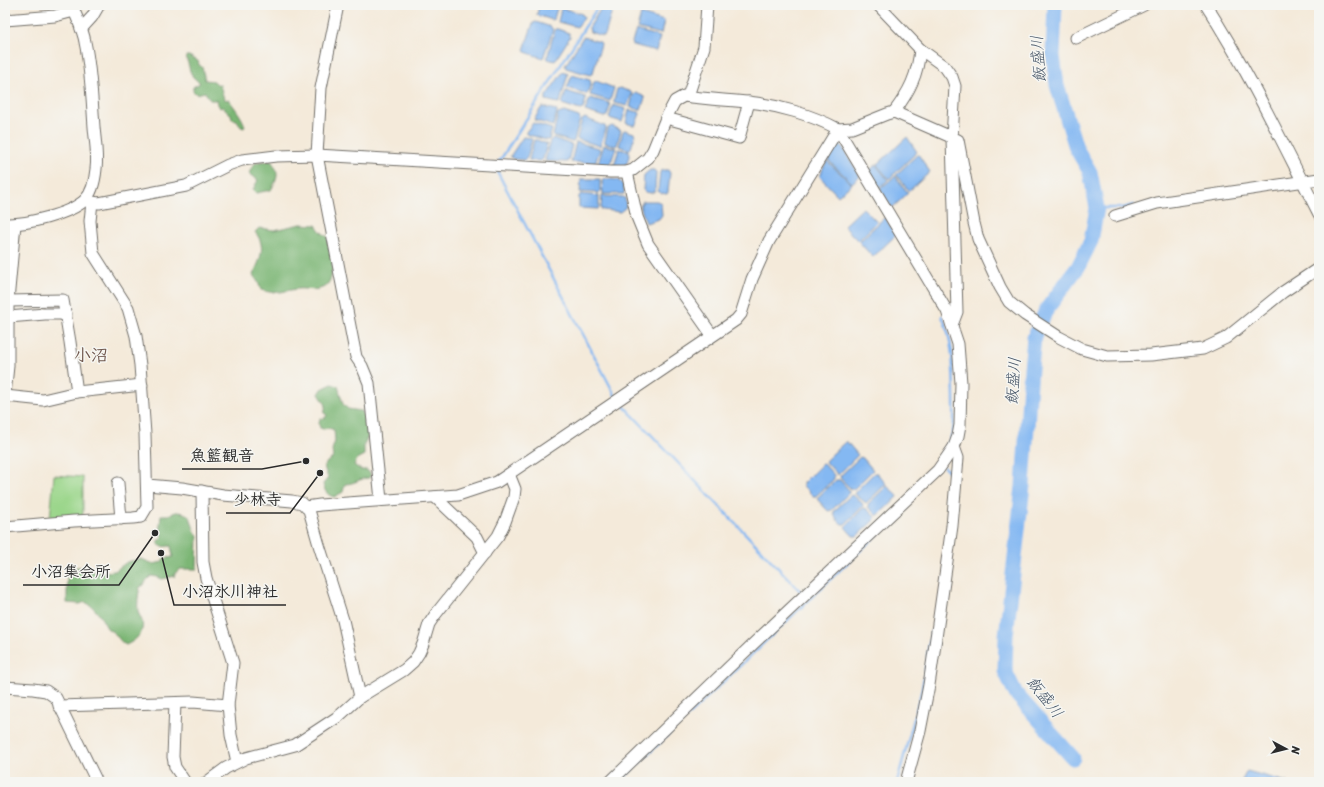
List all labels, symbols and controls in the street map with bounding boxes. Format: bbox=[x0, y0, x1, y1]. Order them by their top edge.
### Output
water label: 飯盛川 bbox=[1022, 34, 1054, 84]
district label: 小沼 bbox=[74, 340, 108, 370]
water label: 飯盛川 bbox=[997, 356, 1029, 406]
callout: 魚籃観音 bbox=[182, 441, 262, 469]
text: 魚籃観音 bbox=[190, 441, 254, 470]
callout: 少林寺 bbox=[226, 485, 290, 513]
text: 少林寺 bbox=[234, 485, 282, 514]
callout: 小沼集会所 bbox=[23, 557, 119, 585]
text: 小沼集会所 bbox=[31, 557, 111, 586]
callout: 小沼氷川神社 bbox=[174, 577, 286, 605]
text: 小沼氷川神社 bbox=[182, 577, 278, 606]
water label: 飯盛川 bbox=[1019, 669, 1071, 725]
north arrow bbox=[1266, 729, 1306, 769]
text: N bbox=[1285, 744, 1305, 755]

